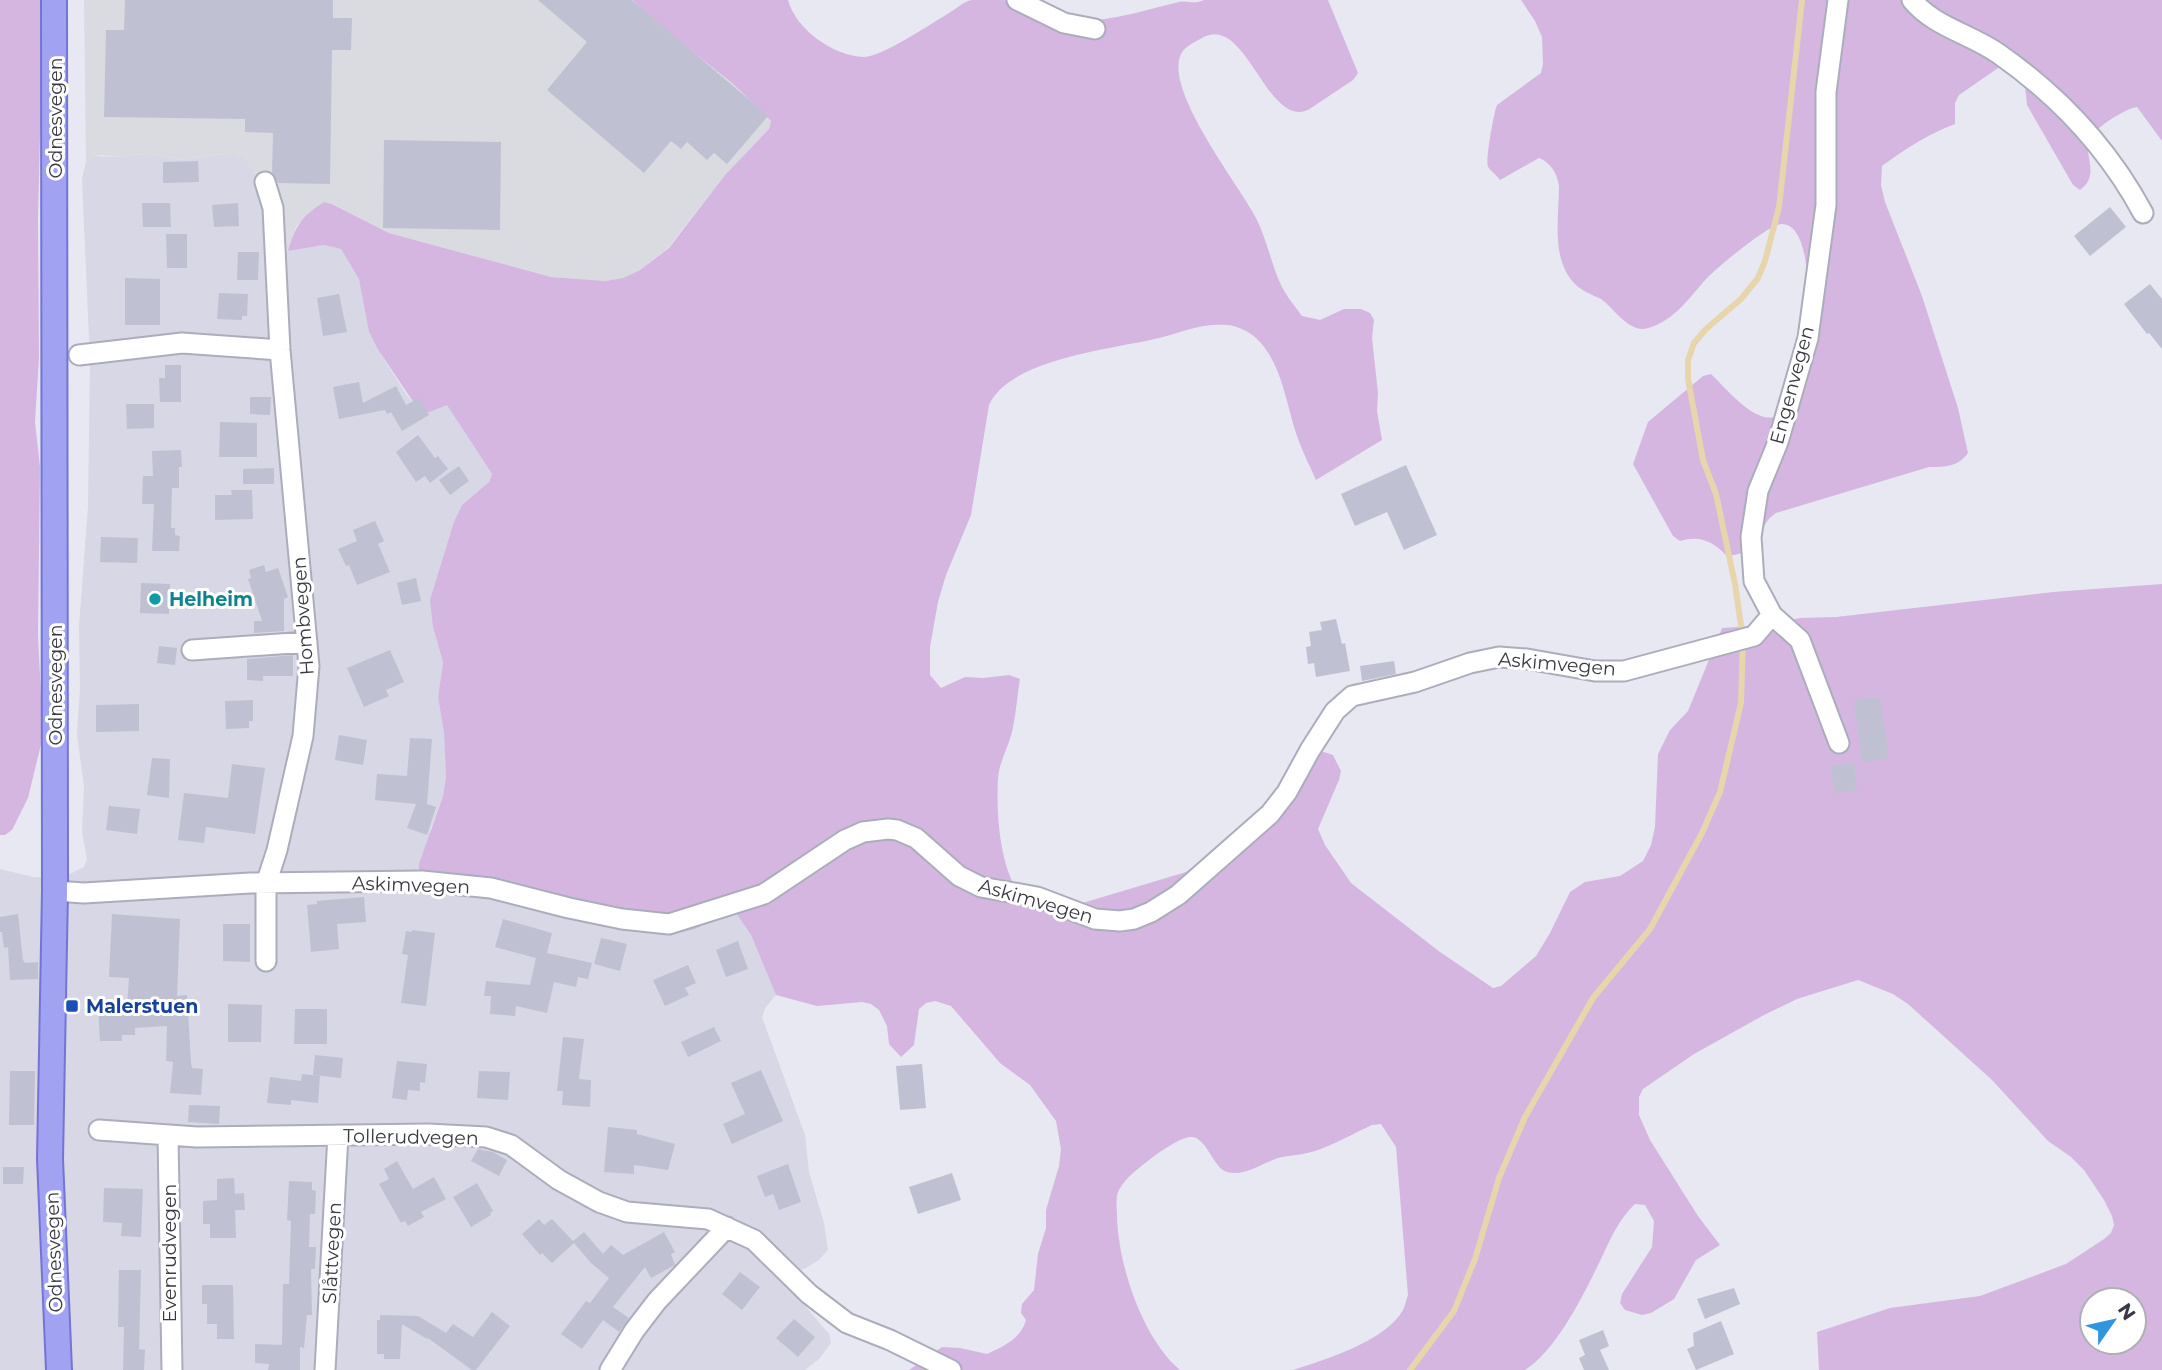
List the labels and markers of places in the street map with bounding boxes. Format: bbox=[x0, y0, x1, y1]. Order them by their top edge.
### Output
place label: Helheim bbox=[169, 588, 253, 611]
marker: Helheim bbox=[147, 591, 163, 607]
place label: Malerstuen bbox=[86, 995, 198, 1018]
marker: Malerstuen bbox=[64, 998, 80, 1014]

